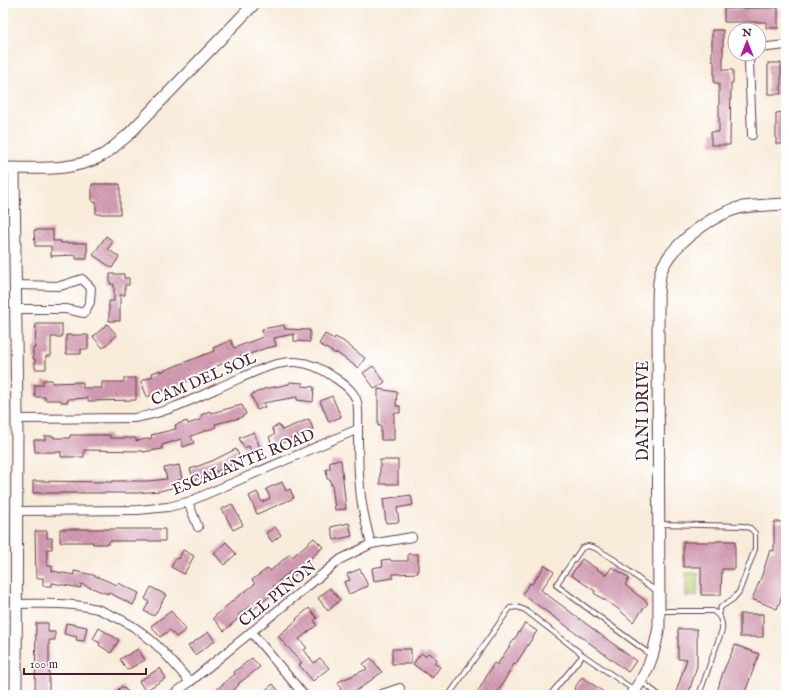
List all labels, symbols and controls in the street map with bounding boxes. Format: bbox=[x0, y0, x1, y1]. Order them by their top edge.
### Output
north arrow bbox=[727, 22, 767, 62]
text: N bbox=[741, 26, 752, 40]
street label: CAM DEL SOL bbox=[148, 349, 260, 411]
street label: DANI DRIVE bbox=[634, 361, 654, 461]
street label: ESCALANTE ROAD bbox=[169, 425, 318, 501]
street label: CLL PINON bbox=[235, 557, 321, 632]
scale bar bbox=[24, 650, 146, 676]
text: 100 m bbox=[30, 657, 58, 672]

